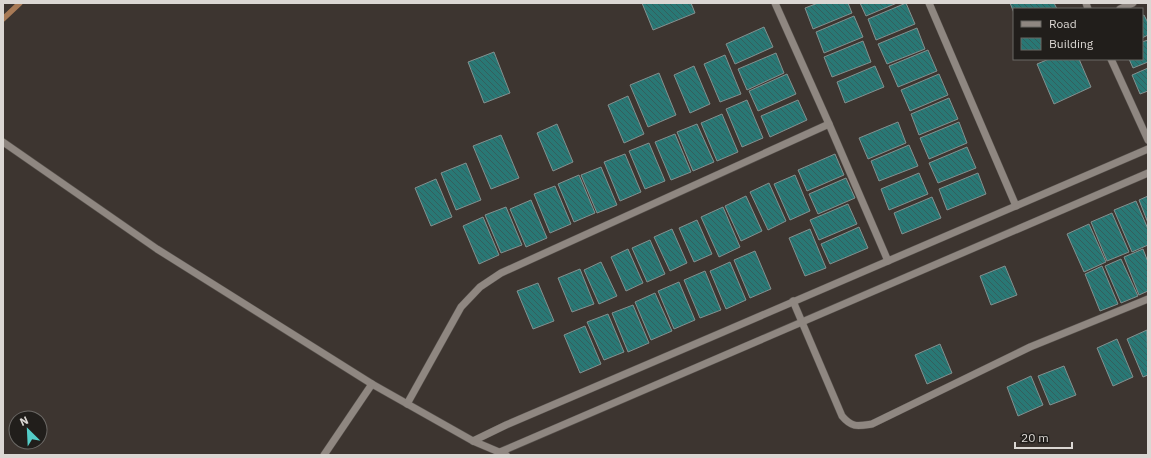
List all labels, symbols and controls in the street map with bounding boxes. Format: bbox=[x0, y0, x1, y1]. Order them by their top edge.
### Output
legend bbox=[1013, 8, 1143, 60]
text: Road bbox=[1049, 16, 1077, 31]
text: Building bbox=[1049, 36, 1094, 51]
north arrow bbox=[8, 410, 48, 450]
text: N bbox=[17, 413, 30, 429]
scale bar bbox=[1015, 424, 1072, 450]
text: 20 m bbox=[1021, 430, 1049, 445]

